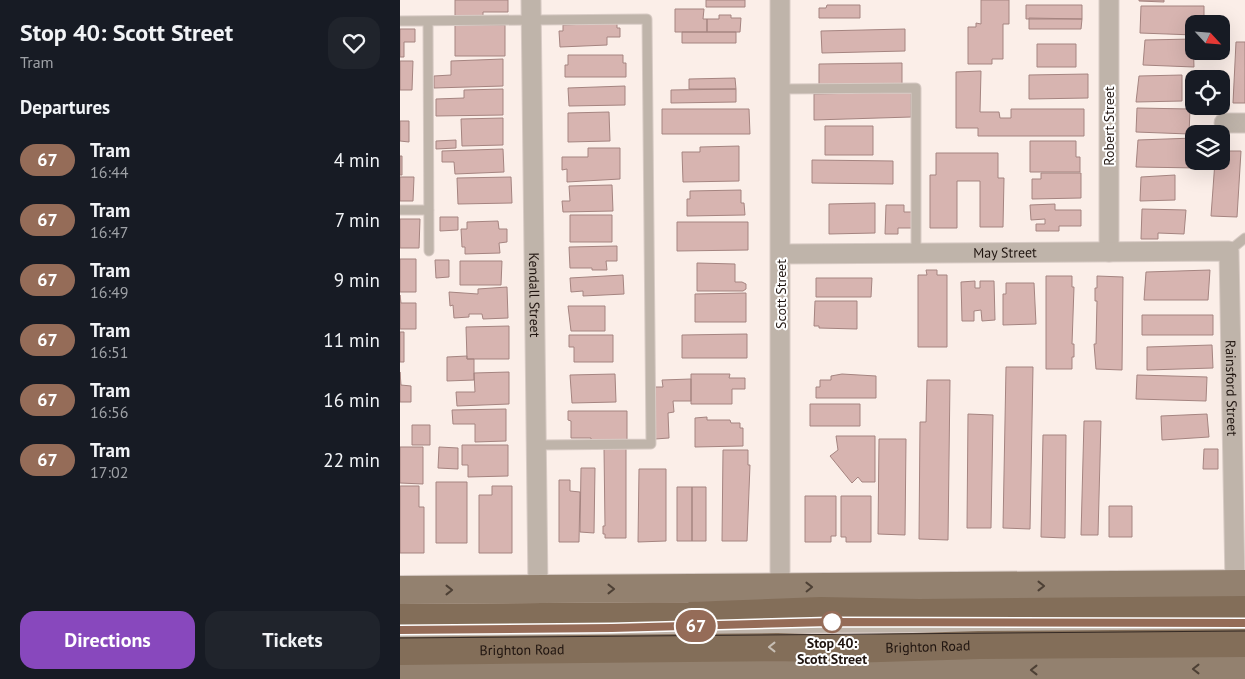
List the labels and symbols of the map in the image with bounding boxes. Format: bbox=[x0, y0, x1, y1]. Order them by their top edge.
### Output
north arrow bbox=[1185, 15, 1230, 60]
street label: Robert Street bbox=[1100, 86, 1118, 166]
street label: May Street bbox=[973, 243, 1037, 262]
street label: Kendall Street bbox=[525, 252, 544, 338]
street label: Scott Street bbox=[772, 259, 790, 329]
street label: Rainsford Street bbox=[1222, 340, 1241, 436]
one-way arrow bbox=[1038, 581, 1045, 591]
one-way arrow bbox=[805, 582, 813, 592]
one-way arrow bbox=[607, 583, 615, 594]
one-way arrow bbox=[445, 585, 453, 595]
line badge: 67 bbox=[674, 610, 718, 642]
marker: Stop 40: Scott Street bbox=[821, 611, 843, 633]
place label: Stop 40: Scott Street bbox=[797, 634, 867, 668]
street label: Brighton Road bbox=[885, 636, 971, 657]
street label: Brighton Road bbox=[479, 640, 565, 659]
one-way arrow bbox=[768, 642, 776, 653]
one-way arrow bbox=[1192, 664, 1200, 674]
one-way arrow bbox=[1030, 665, 1038, 675]

